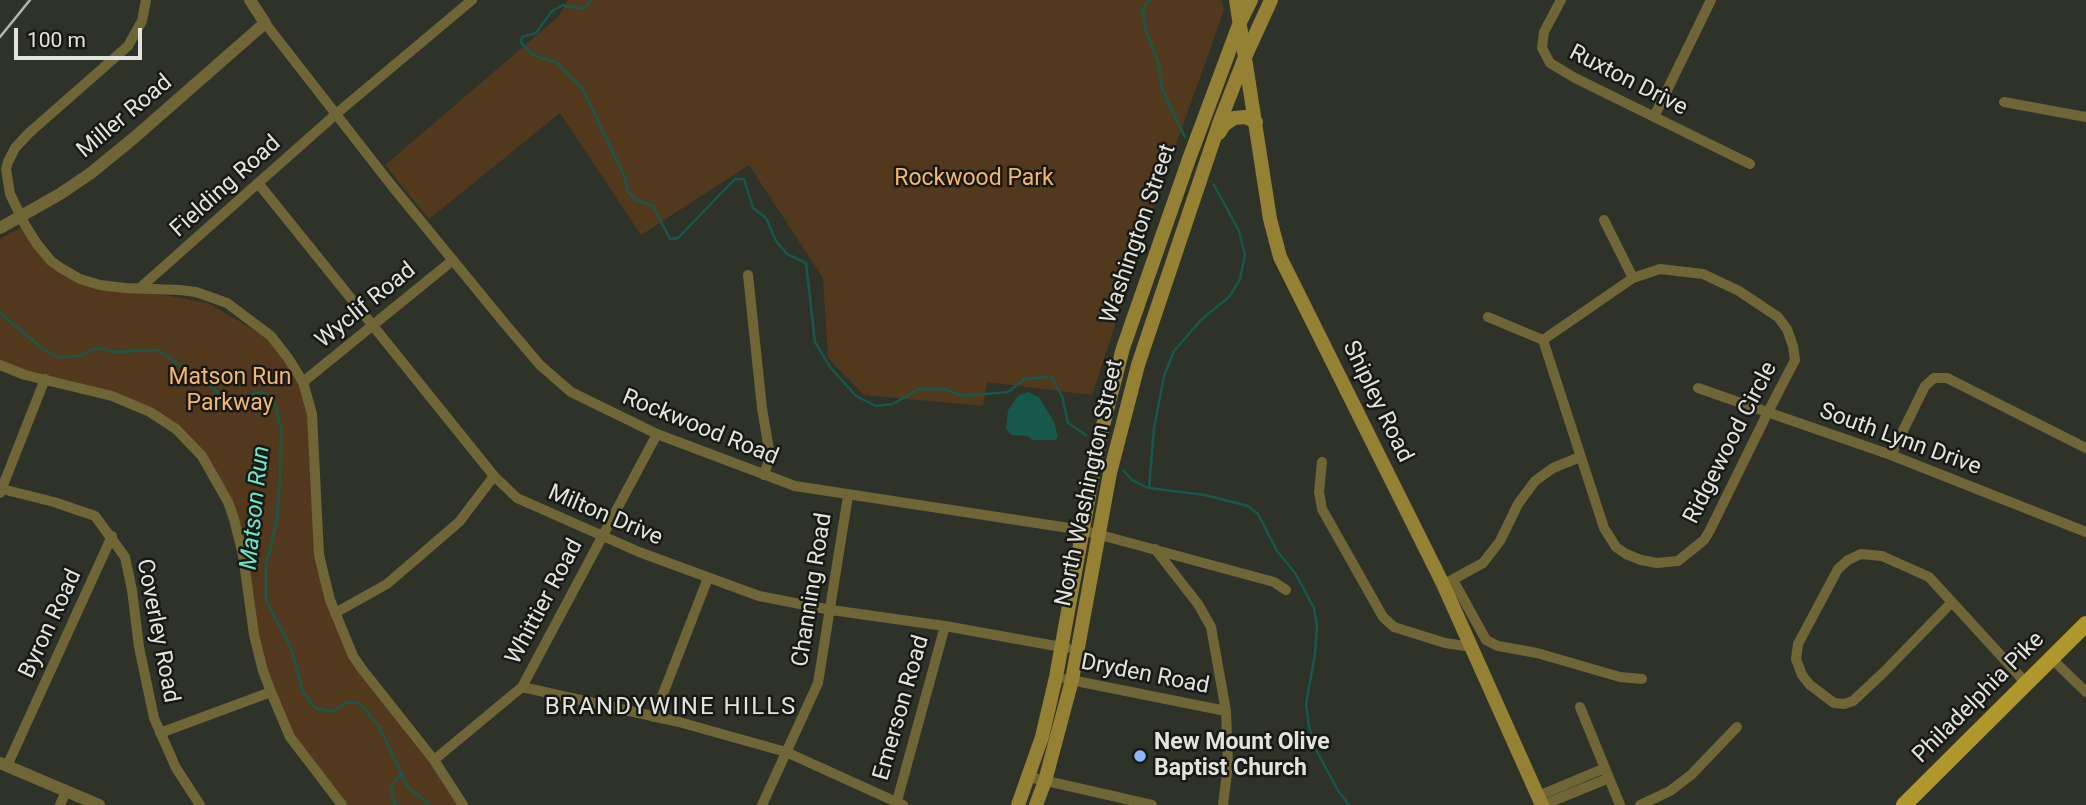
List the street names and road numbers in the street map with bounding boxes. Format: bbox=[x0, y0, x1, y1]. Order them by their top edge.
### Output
street label: Ruxton Drive bbox=[1564, 39, 1692, 123]
street label: Miller Road bbox=[72, 69, 178, 165]
street label: Fielding Road bbox=[165, 130, 287, 244]
street label: Washington Street bbox=[1095, 141, 1183, 327]
street label: Wyclif Road bbox=[310, 257, 422, 355]
street label: Shipley Road bbox=[1336, 337, 1418, 467]
street label: North Washington Street bbox=[1050, 357, 1130, 609]
street label: Ridgewood Circle bbox=[1678, 357, 1784, 529]
street label: Rockwood Road bbox=[618, 384, 782, 472]
street label: South Lynn Drive bbox=[1815, 398, 1985, 482]
street label: Milton Drive bbox=[544, 480, 666, 552]
street label: Channing Road bbox=[787, 511, 839, 669]
street label: Whittier Road bbox=[500, 535, 590, 669]
street label: Coverley Road bbox=[130, 557, 184, 705]
street label: Byron Road bbox=[14, 565, 88, 683]
street label: Philadelphia Pike bbox=[1907, 626, 2051, 770]
street label: Emerson Road bbox=[868, 632, 936, 784]
street label: Dryden Road bbox=[1078, 649, 1212, 701]

